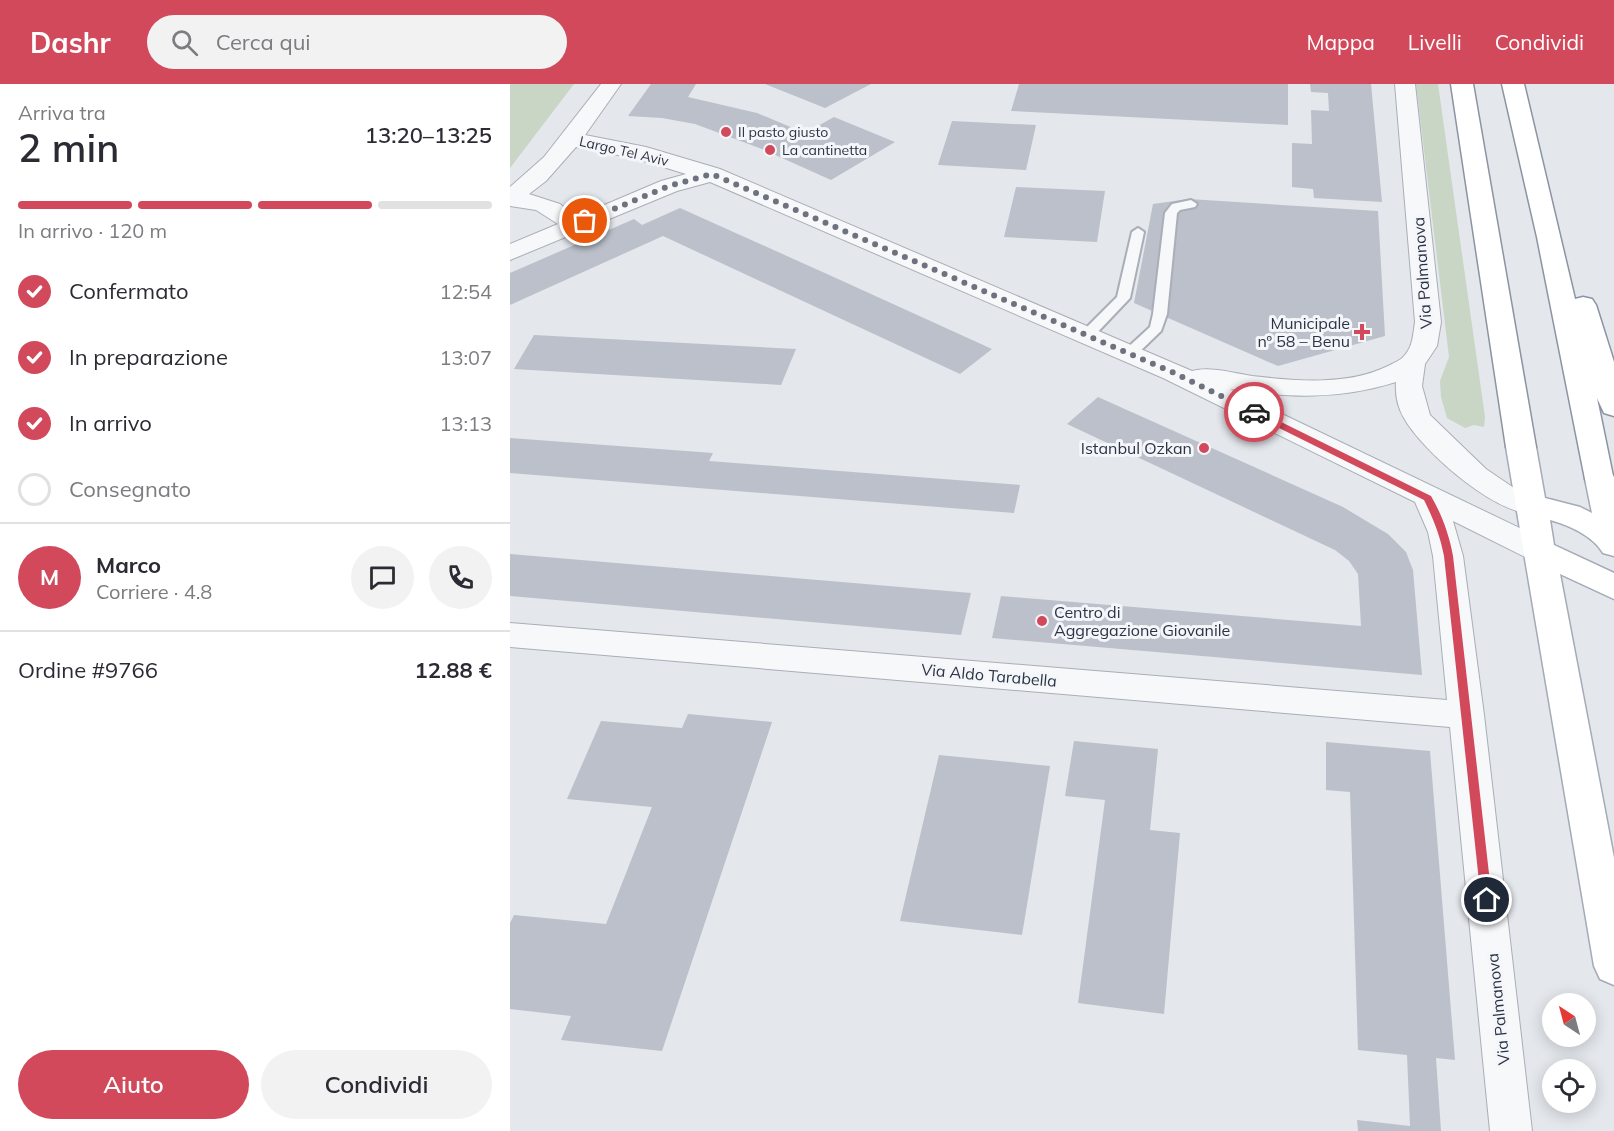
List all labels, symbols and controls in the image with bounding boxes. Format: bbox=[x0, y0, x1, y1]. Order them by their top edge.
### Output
search box bbox=[147, 15, 567, 69]
text: Dashr bbox=[30, 25, 111, 60]
icon: search bbox=[168, 26, 201, 59]
text: Cerca qui bbox=[216, 28, 311, 56]
text: Mappa bbox=[1306, 29, 1375, 55]
text: Livelli bbox=[1408, 29, 1462, 55]
text: Condividi bbox=[1495, 29, 1584, 55]
text: Arriva tra bbox=[18, 100, 106, 125]
text: 13:20–13:25 bbox=[365, 121, 492, 149]
text: 2 min bbox=[18, 123, 119, 172]
place label: Il pasto giusto bbox=[738, 123, 828, 141]
marker: Il pasto giusto bbox=[719, 125, 733, 139]
street label: Largo Tel Aviv bbox=[578, 132, 671, 170]
place label: La cantinetta bbox=[782, 141, 867, 159]
marker: La cantinetta bbox=[763, 143, 777, 157]
pin bbox=[559, 195, 610, 246]
icon: bag bbox=[568, 204, 601, 237]
street label: Via Palmanova bbox=[1408, 216, 1436, 330]
text: In arrivo · 120 m bbox=[18, 218, 167, 243]
icon: check bbox=[18, 275, 51, 308]
text: Confermato bbox=[69, 277, 188, 305]
text: 12:54 bbox=[439, 279, 492, 304]
place label: Municipale nº 58 – Benu bbox=[1257, 313, 1350, 351]
marker: Municipale nº 58 – Benu bbox=[1355, 325, 1369, 339]
icon: check bbox=[18, 341, 51, 374]
text: In preparazione bbox=[69, 343, 228, 371]
text: 13:07 bbox=[439, 345, 492, 370]
courier bbox=[1224, 382, 1284, 442]
icon: car bbox=[1238, 396, 1271, 429]
icon: check bbox=[18, 407, 51, 440]
text: In arrivo bbox=[69, 409, 152, 437]
text: 13:13 bbox=[439, 411, 492, 436]
place label: Istanbul Ozkan bbox=[1081, 438, 1192, 458]
marker: Istanbul Ozkan bbox=[1197, 441, 1211, 455]
text: Consegnato bbox=[69, 475, 191, 503]
button: chat bbox=[351, 546, 414, 609]
button: phone bbox=[429, 546, 492, 609]
text: Marco bbox=[96, 551, 161, 579]
text: M bbox=[40, 563, 59, 591]
text: Corriere · 4.8 bbox=[96, 579, 212, 604]
place label: Centro di Aggregazione Giovanile bbox=[1054, 602, 1230, 640]
marker: Centro di Aggregazione Giovanile bbox=[1035, 614, 1049, 628]
text: Ordine #9766 bbox=[18, 656, 158, 684]
text: 12.88 € bbox=[415, 656, 492, 684]
street label: Via Aldo Tarabella bbox=[920, 659, 1058, 691]
pin bbox=[1461, 874, 1512, 925]
icon: home bbox=[1470, 883, 1503, 916]
street label: Via Palmanova bbox=[1482, 952, 1514, 1066]
north arrow bbox=[1542, 993, 1596, 1047]
map controls bbox=[1542, 993, 1596, 1113]
button: Aiuto bbox=[18, 1050, 249, 1119]
button: Condividi bbox=[261, 1050, 492, 1119]
button: locate bbox=[1542, 1059, 1596, 1113]

